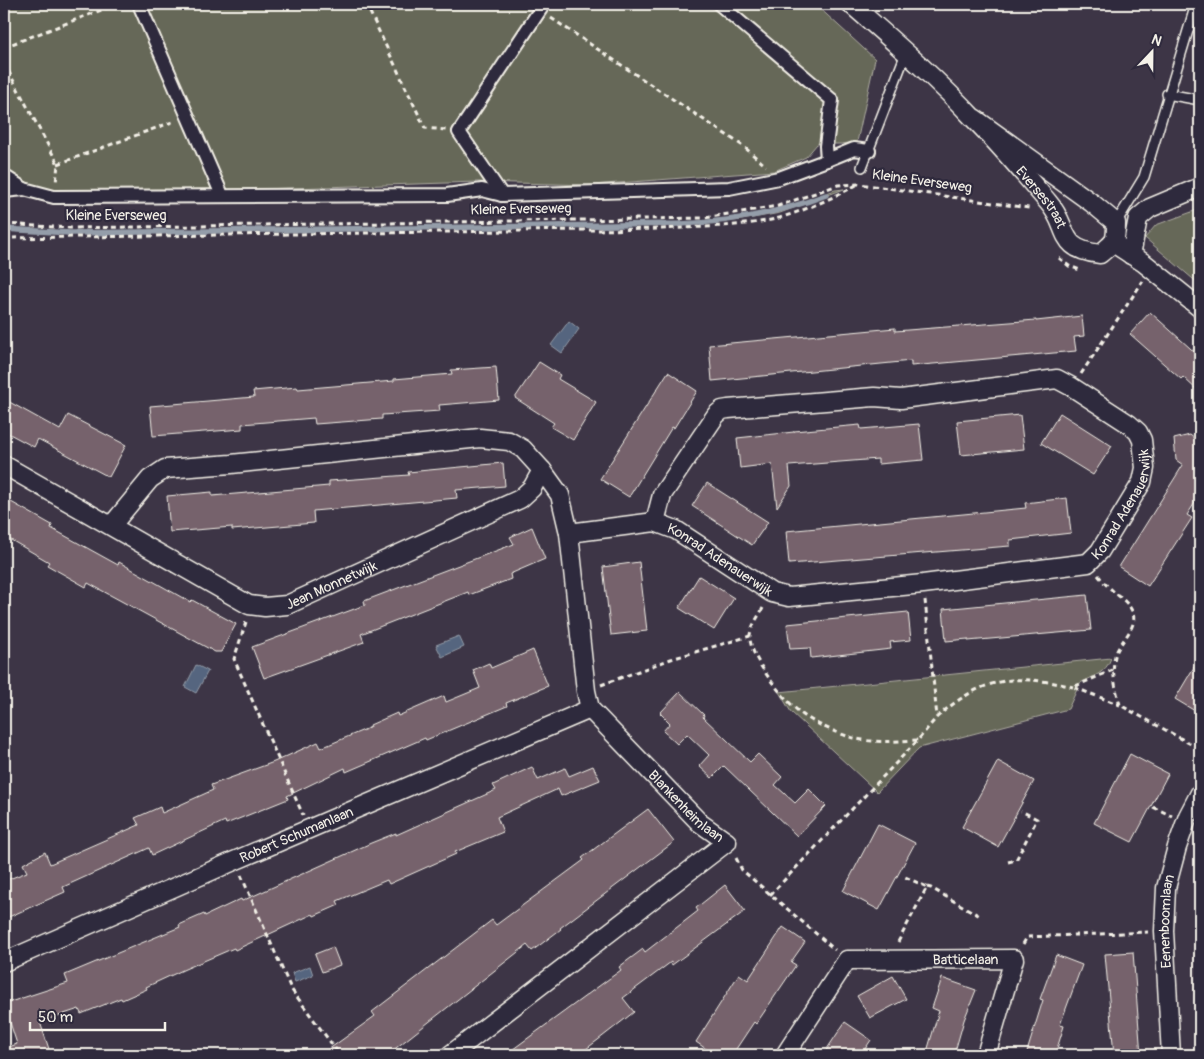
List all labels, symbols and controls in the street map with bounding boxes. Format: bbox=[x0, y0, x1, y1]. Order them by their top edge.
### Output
north arrow bbox=[1126, 28, 1176, 78]
text: N bbox=[1149, 31, 1164, 50]
street label: Eversestraat bbox=[1013, 163, 1071, 231]
street label: Kleine Everseweg bbox=[871, 166, 973, 196]
street label: Kleine Everseweg bbox=[470, 200, 572, 218]
street label: Kleine Everseweg bbox=[66, 207, 166, 224]
street label: Konrad Adenauerwijk bbox=[1088, 448, 1154, 563]
street label: Konrad Adenauerwijk bbox=[665, 519, 776, 600]
street label: Jean Monnetwijk bbox=[283, 557, 380, 613]
street label: Blankenheimlaan bbox=[645, 767, 727, 846]
street label: Robert Schumanlaan bbox=[237, 803, 356, 866]
street label: Eenenboomlaan bbox=[1155, 872, 1178, 969]
street label: Batticelaan bbox=[933, 951, 999, 968]
scale bar bbox=[30, 999, 165, 1031]
text: 50 m bbox=[38, 1008, 73, 1027]

